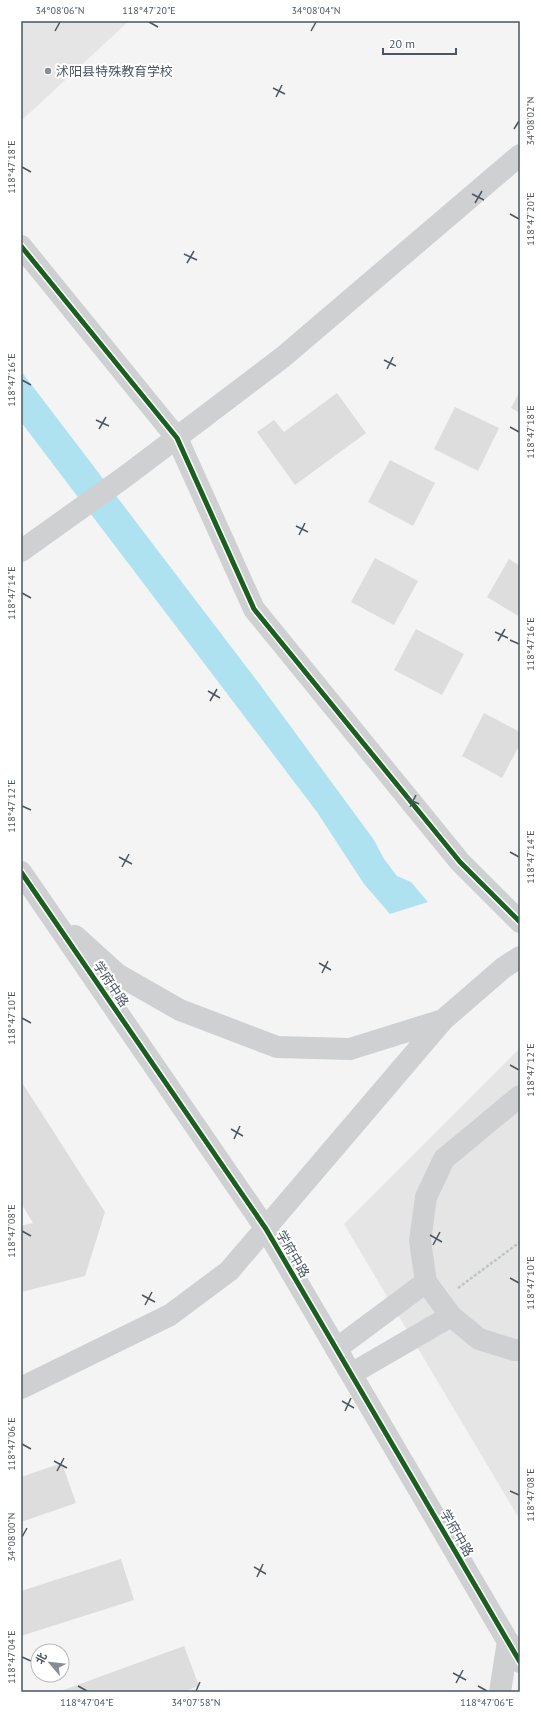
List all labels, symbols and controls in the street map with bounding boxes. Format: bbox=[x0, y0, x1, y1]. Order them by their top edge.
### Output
text: 34°08'06"N bbox=[35, 4, 85, 17]
text: 118°47'20"E bbox=[122, 4, 176, 17]
text: 34°08'04"N bbox=[291, 4, 341, 17]
scale bar bbox=[383, 30, 456, 56]
text: 20 m bbox=[389, 36, 415, 51]
place label: 沭阳县特殊教育学校 bbox=[56, 63, 173, 80]
marker: 沭阳县特殊教育学校 bbox=[43, 66, 53, 76]
text: 34°08'02"N bbox=[524, 96, 537, 146]
text: 118°47'18"E bbox=[5, 140, 18, 194]
text: 118°47'20"E bbox=[524, 192, 537, 246]
text: 118°47'16"E bbox=[5, 353, 18, 407]
text: 118°47'18"E bbox=[524, 405, 537, 459]
text: 118°47'14"E bbox=[5, 566, 18, 620]
text: 118°47'16"E bbox=[524, 617, 537, 671]
text: 118°47'12"E bbox=[5, 779, 18, 833]
text: 118°47'14"E bbox=[524, 830, 537, 884]
street label: 学府中路 bbox=[89, 958, 133, 1010]
text: 118°47'10"E bbox=[5, 991, 18, 1045]
text: 118°47'12"E bbox=[524, 1043, 537, 1097]
text: 118°47'08"E bbox=[5, 1204, 18, 1258]
street label: 学府中路 bbox=[273, 1227, 313, 1281]
text: 118°47'10"E bbox=[524, 1256, 537, 1310]
text: 118°47'06"E bbox=[5, 1417, 18, 1471]
text: 118°47'08"E bbox=[524, 1468, 537, 1522]
street label: 学府中路 bbox=[437, 1506, 477, 1560]
text: 34°08'00"N bbox=[5, 1512, 18, 1562]
text: 118°47'04"E bbox=[5, 1630, 18, 1684]
north arrow bbox=[30, 1643, 70, 1683]
text: 北 bbox=[32, 1650, 50, 1666]
text: 118°47'04"E bbox=[60, 1696, 114, 1709]
text: 34°07'58"N bbox=[171, 1696, 221, 1709]
text: 118°47'06"E bbox=[460, 1696, 514, 1709]

